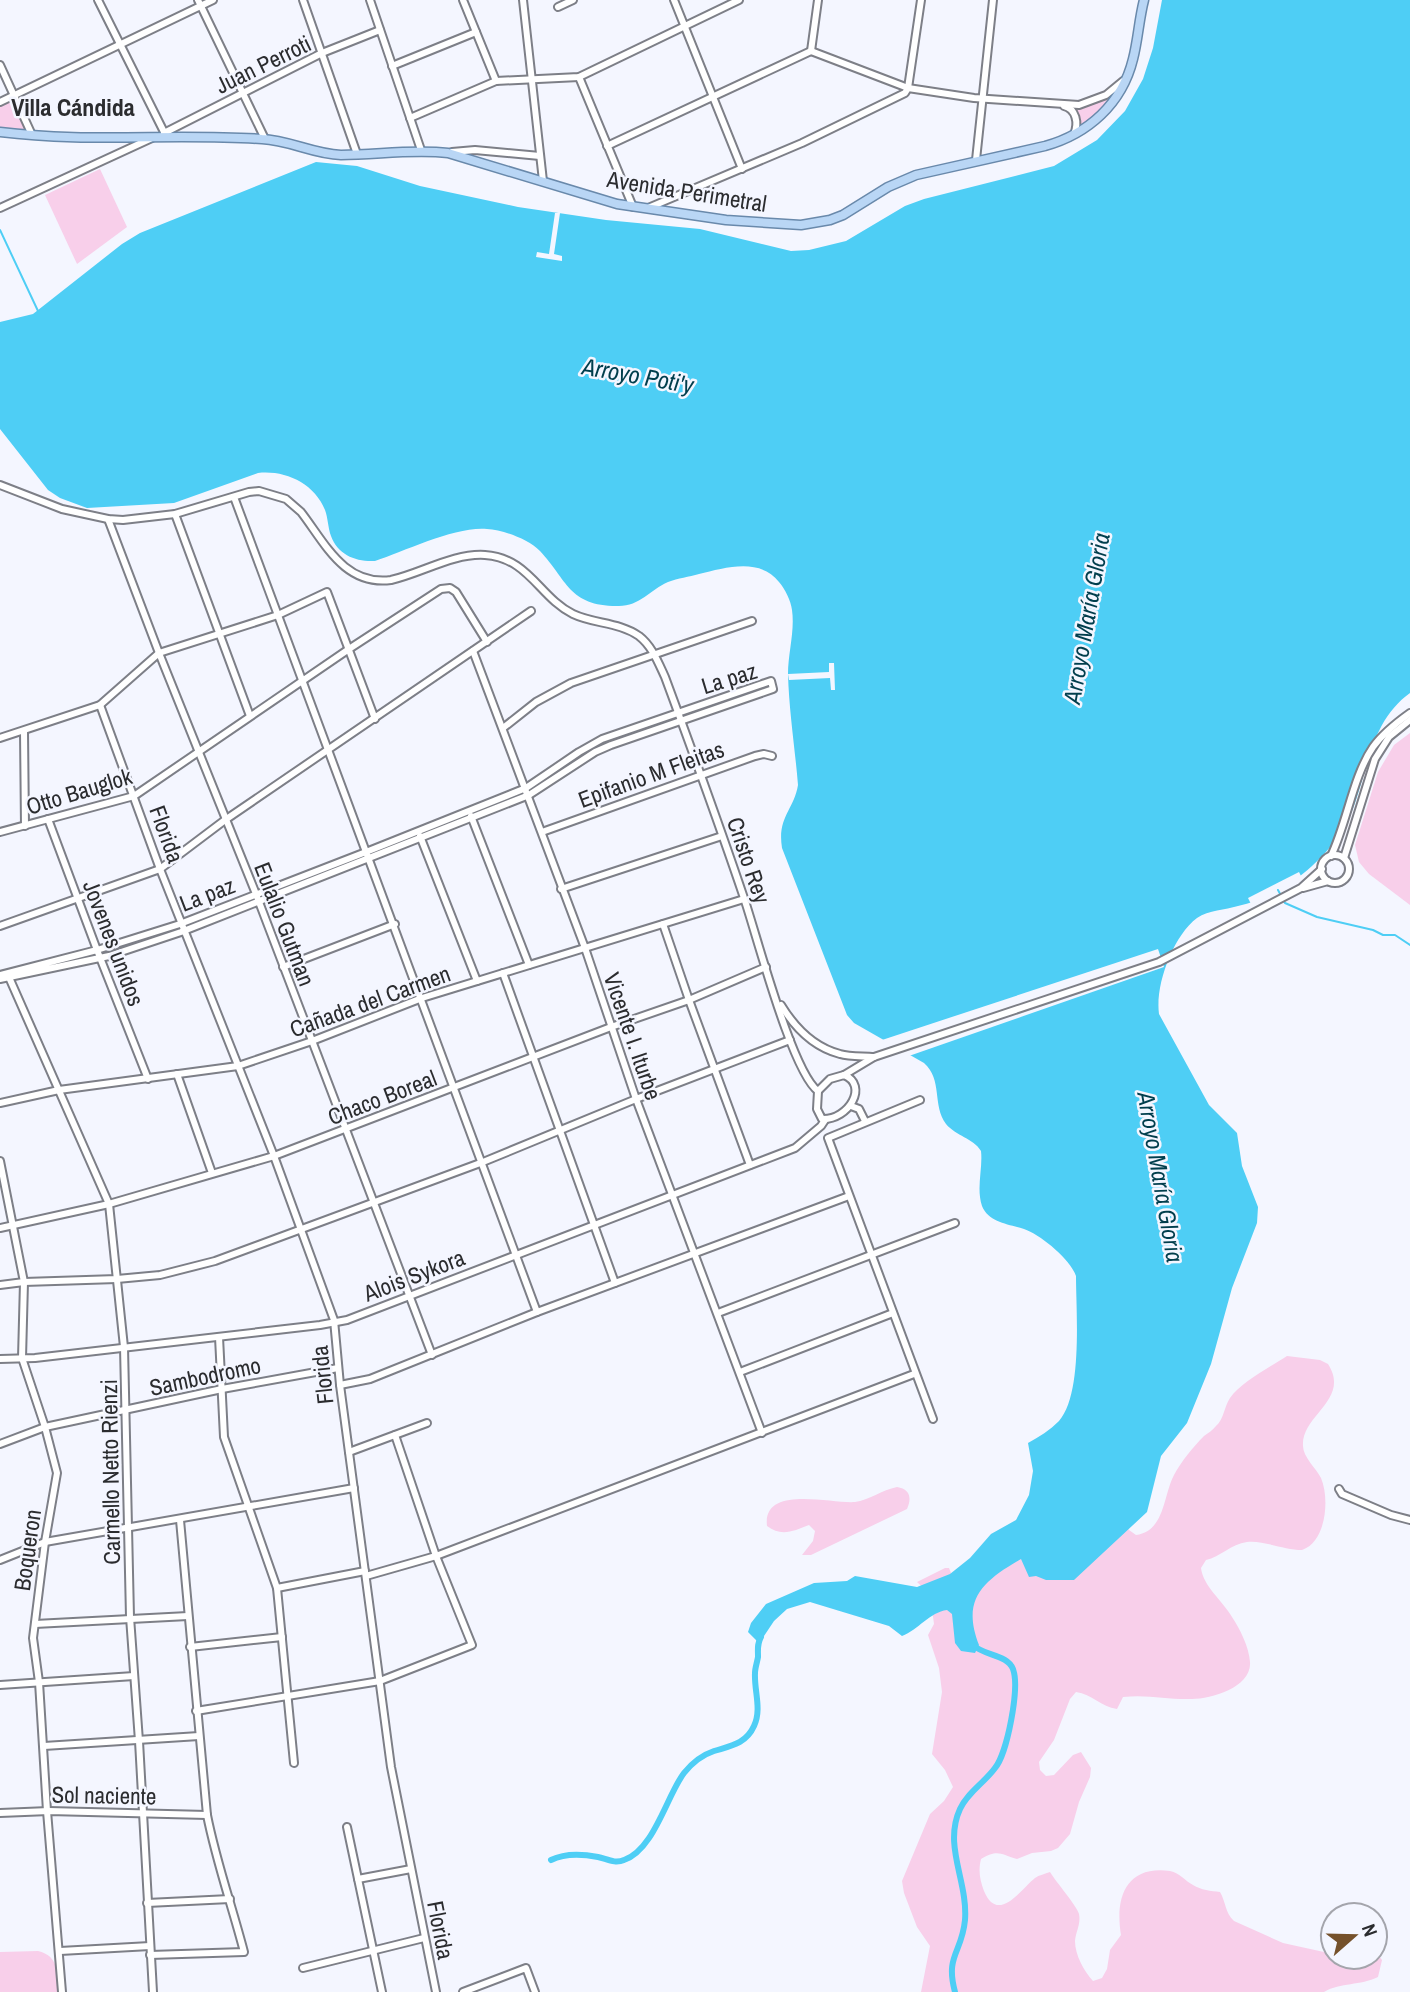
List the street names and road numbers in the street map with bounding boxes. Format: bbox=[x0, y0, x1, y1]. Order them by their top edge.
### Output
street label: Juan Perroti bbox=[210, 28, 316, 100]
street label: Avenida Perimetral bbox=[604, 163, 769, 219]
street label: La paz bbox=[697, 655, 761, 701]
street label: Epifanio M Fleitas bbox=[574, 733, 728, 815]
street label: Otto Bauglok bbox=[22, 760, 136, 822]
street label: Florida bbox=[142, 801, 192, 867]
street label: Cristo Rey bbox=[720, 813, 778, 908]
street label: Eulalio Gutman bbox=[247, 858, 323, 990]
street label: La paz bbox=[175, 869, 239, 919]
street label: Jovenes unidos bbox=[76, 876, 152, 1010]
street label: Cañada del Carmen bbox=[285, 958, 455, 1044]
street label: Vicente I. Iturbe bbox=[597, 968, 669, 1104]
street label: Chaco Boreal bbox=[323, 1062, 441, 1132]
street label: Alois Sykora bbox=[358, 1241, 469, 1309]
street label: Florida bbox=[303, 1344, 340, 1406]
street label: Sambodromo bbox=[146, 1349, 264, 1403]
street label: Carmello Netto Rienzi bbox=[93, 1379, 127, 1565]
street label: Boqueron bbox=[6, 1507, 48, 1593]
street label: Sol naciente bbox=[51, 1779, 157, 1811]
street label: Florida bbox=[420, 1898, 462, 1962]

